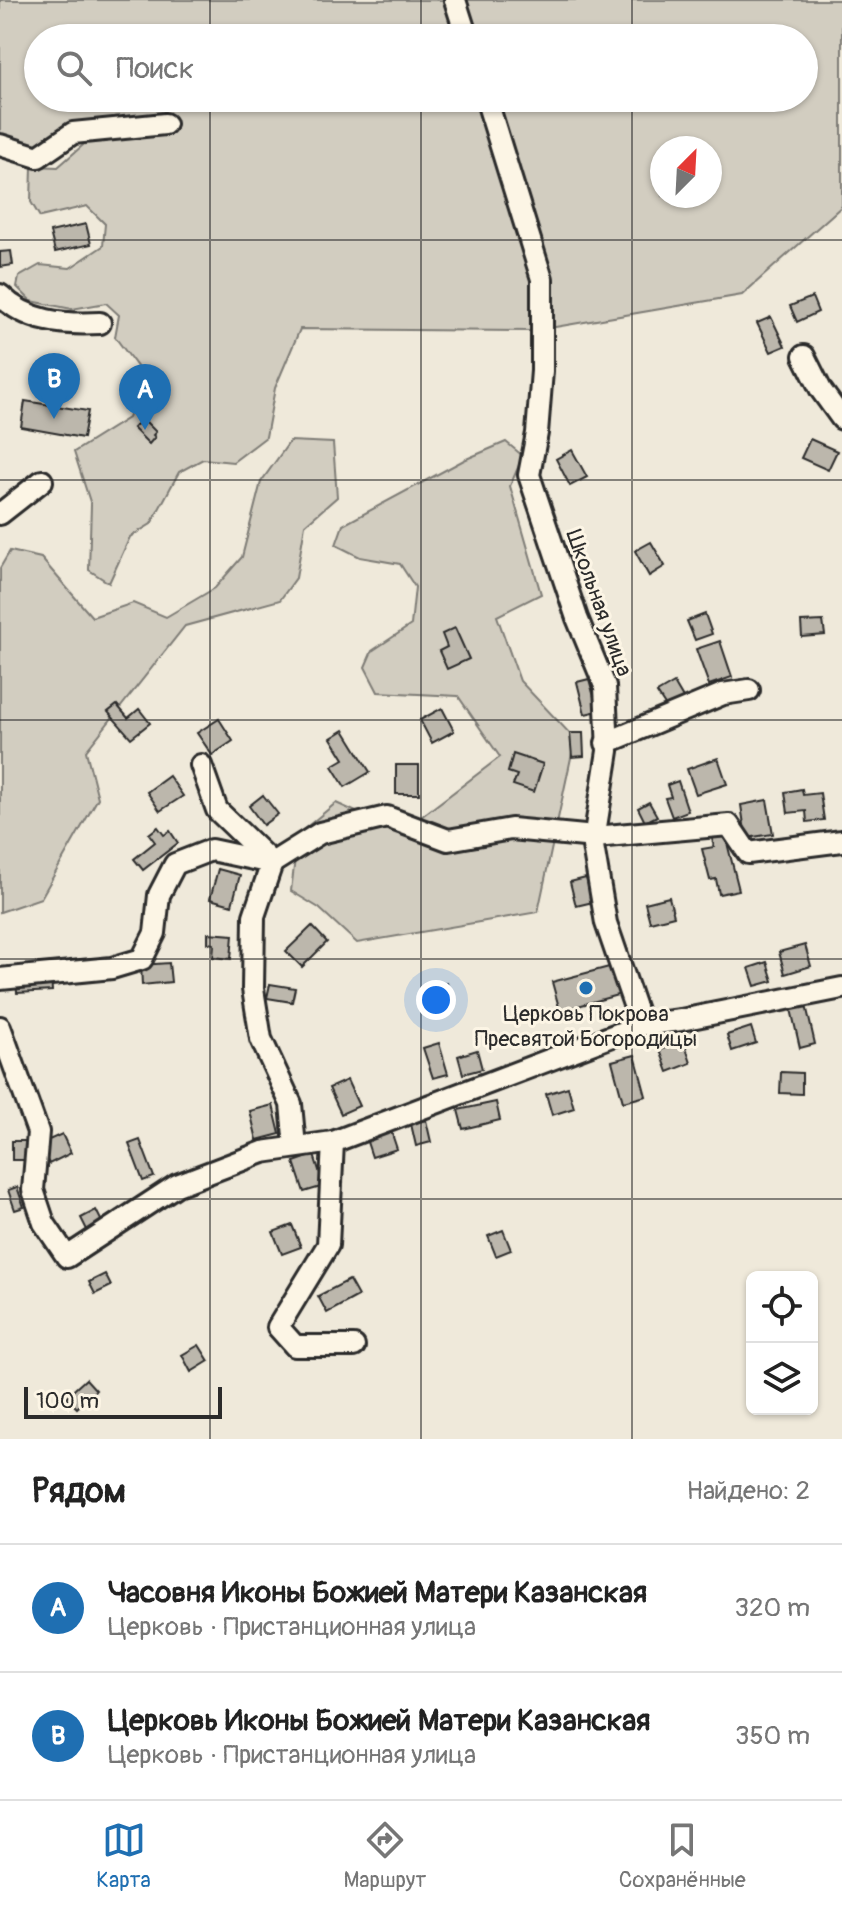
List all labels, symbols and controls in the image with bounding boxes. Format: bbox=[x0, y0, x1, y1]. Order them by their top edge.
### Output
search box bbox=[24, 24, 818, 112]
icon: search bbox=[52, 46, 96, 90]
text: Поиск bbox=[116, 50, 194, 87]
north arrow bbox=[650, 136, 722, 208]
pin: B bbox=[28, 353, 80, 419]
pin: A bbox=[119, 364, 171, 430]
street label: Школьная улица bbox=[560, 526, 638, 680]
marker: Церковь Покрова Пресвятой Богородицы bbox=[577, 979, 595, 997]
your location bbox=[416, 980, 456, 1020]
place label: Церковь Покрова Пресвятой Богородицы bbox=[475, 1000, 697, 1053]
map controls bbox=[746, 1271, 818, 1415]
button: locate bbox=[746, 1271, 818, 1343]
button: layers bbox=[746, 1343, 818, 1415]
scale bar bbox=[24, 1383, 222, 1419]
text: 100 m bbox=[36, 1387, 99, 1415]
text: Рядом bbox=[32, 1470, 126, 1513]
text: Найдено: 2 bbox=[686, 1475, 810, 1507]
text: Часовня Иконы Божией Матери Казанская bbox=[108, 1574, 647, 1611]
text: A bbox=[50, 1592, 66, 1624]
text: 320 m bbox=[734, 1592, 810, 1624]
text: Церковь · Пристанционная улица bbox=[108, 1611, 476, 1643]
text: Церковь Иконы Божией Матери Казанская bbox=[108, 1702, 650, 1739]
text: B bbox=[51, 1720, 65, 1752]
text: 350 m bbox=[735, 1720, 810, 1752]
text: Церковь · Пристанционная улица bbox=[108, 1739, 476, 1771]
tab: Карта bbox=[96, 1818, 151, 1894]
tab: Маршрут bbox=[343, 1818, 426, 1894]
tab: Сохранённые bbox=[619, 1818, 746, 1894]

